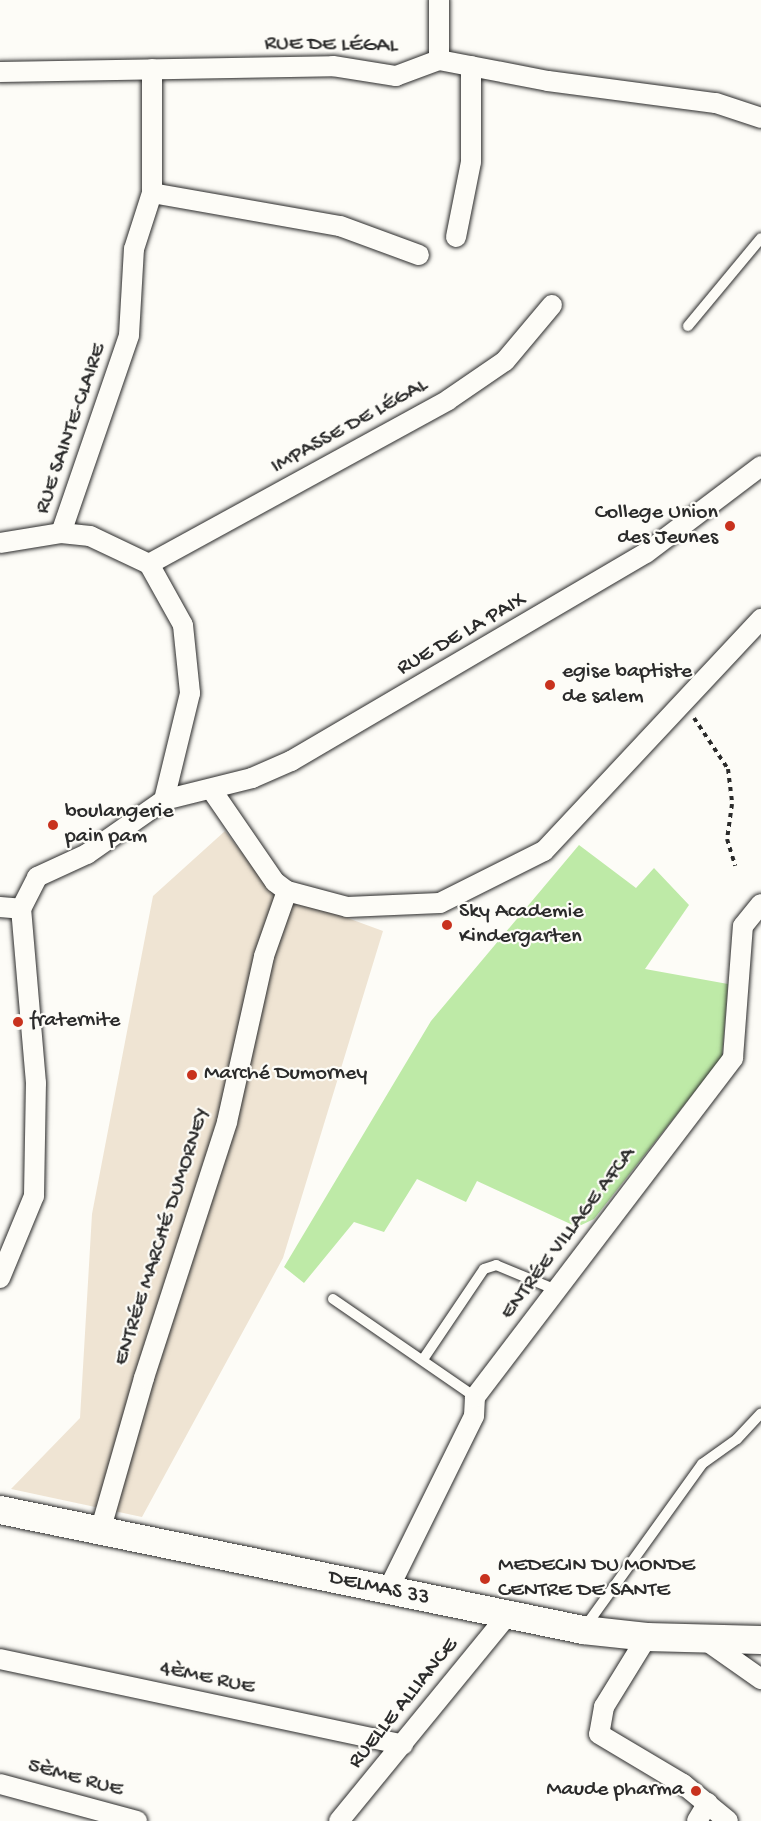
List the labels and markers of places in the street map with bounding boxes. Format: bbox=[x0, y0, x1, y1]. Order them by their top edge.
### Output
place label: College Union des Jeunes bbox=[595, 500, 718, 552]
marker: College Union des Jeunes bbox=[723, 519, 737, 533]
place label: egise baptiste de salem bbox=[562, 659, 692, 710]
marker: egise baptiste de salem bbox=[543, 678, 557, 692]
place label: boulangerie pain pam bbox=[65, 799, 174, 850]
marker: boulangerie pain pam bbox=[46, 818, 60, 832]
place label: Sky Academie Kindergarten bbox=[459, 899, 584, 950]
marker: Sky Academie Kindergarten bbox=[440, 918, 454, 932]
place label: fraternite bbox=[30, 1009, 120, 1035]
marker: fraternite bbox=[11, 1015, 25, 1029]
place label: Marché Dumorney bbox=[204, 1062, 367, 1088]
marker: Marché Dumorney bbox=[185, 1068, 199, 1082]
place label: MEDECIN DU MONDE CENTRE DE SANTE bbox=[498, 1553, 695, 1604]
marker: MEDECIN DU MONDE CENTRE DE SANTE bbox=[476, 1570, 494, 1588]
place label: Maude pharma bbox=[546, 1778, 684, 1804]
marker: Maude pharma bbox=[689, 1784, 703, 1798]

